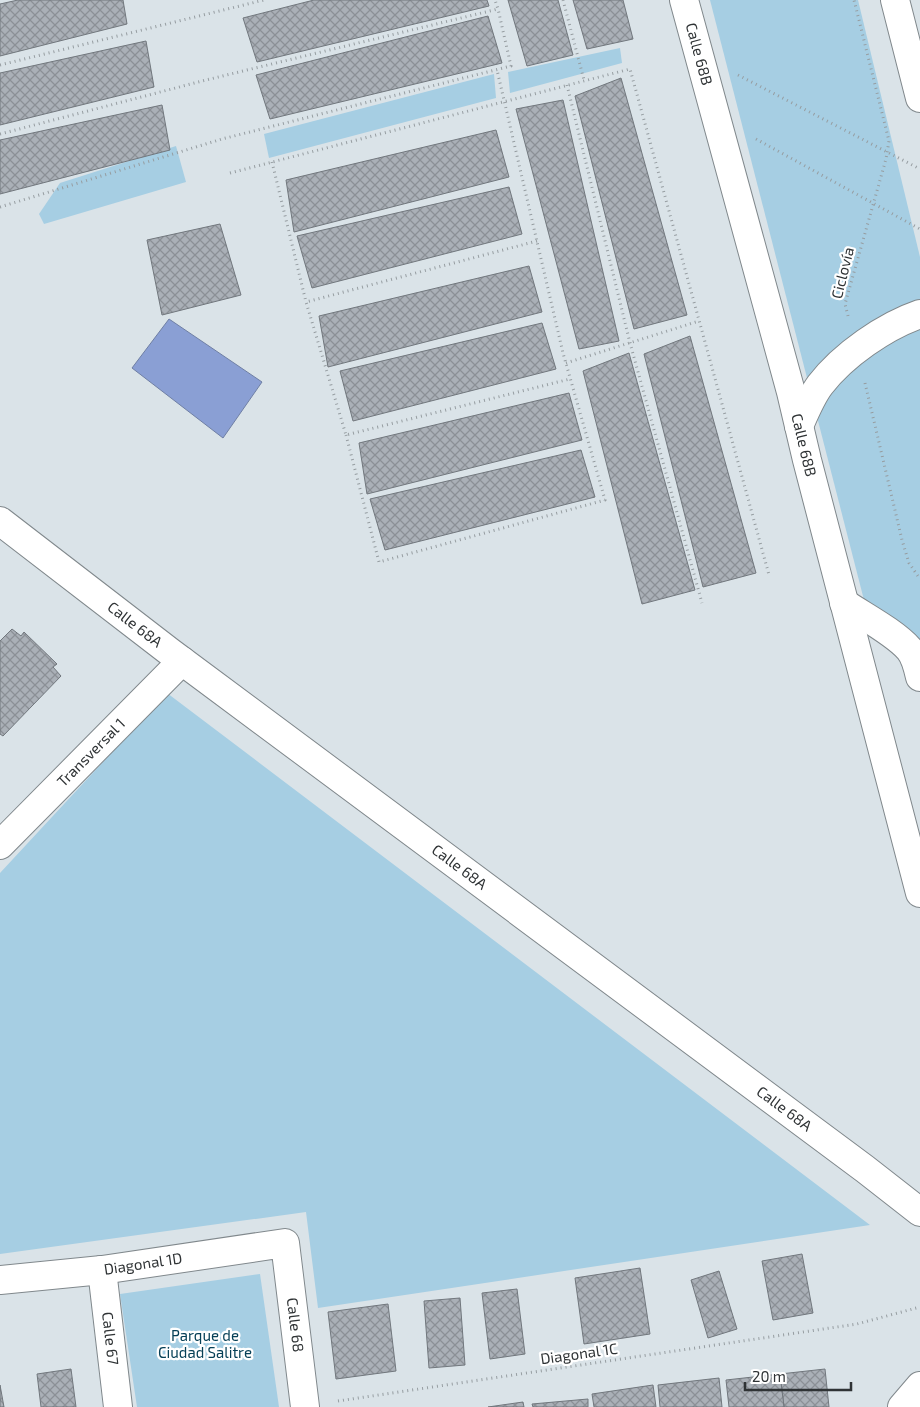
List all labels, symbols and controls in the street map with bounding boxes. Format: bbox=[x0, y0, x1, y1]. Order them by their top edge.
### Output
street label: Calle 68B bbox=[683, 20, 717, 87]
street label: Ciclovía bbox=[827, 245, 857, 300]
street label: Calle 68B bbox=[788, 412, 821, 478]
street label: Calle 68A bbox=[104, 597, 167, 651]
street label: Transversal 1 bbox=[53, 714, 128, 790]
street label: Calle 68A bbox=[429, 840, 491, 893]
street label: Calle 68A bbox=[754, 1082, 816, 1135]
street label: Diagonal 1D bbox=[102, 1248, 183, 1278]
street label: Calle 68 bbox=[284, 1296, 308, 1353]
street label: Calle 67 bbox=[99, 1311, 123, 1366]
park label: Parque de Ciudad Salitre bbox=[158, 1326, 252, 1361]
street label: Diagonal 1C bbox=[539, 1339, 619, 1367]
scale bar bbox=[745, 1360, 851, 1392]
text: 20 m bbox=[752, 1367, 786, 1385]

